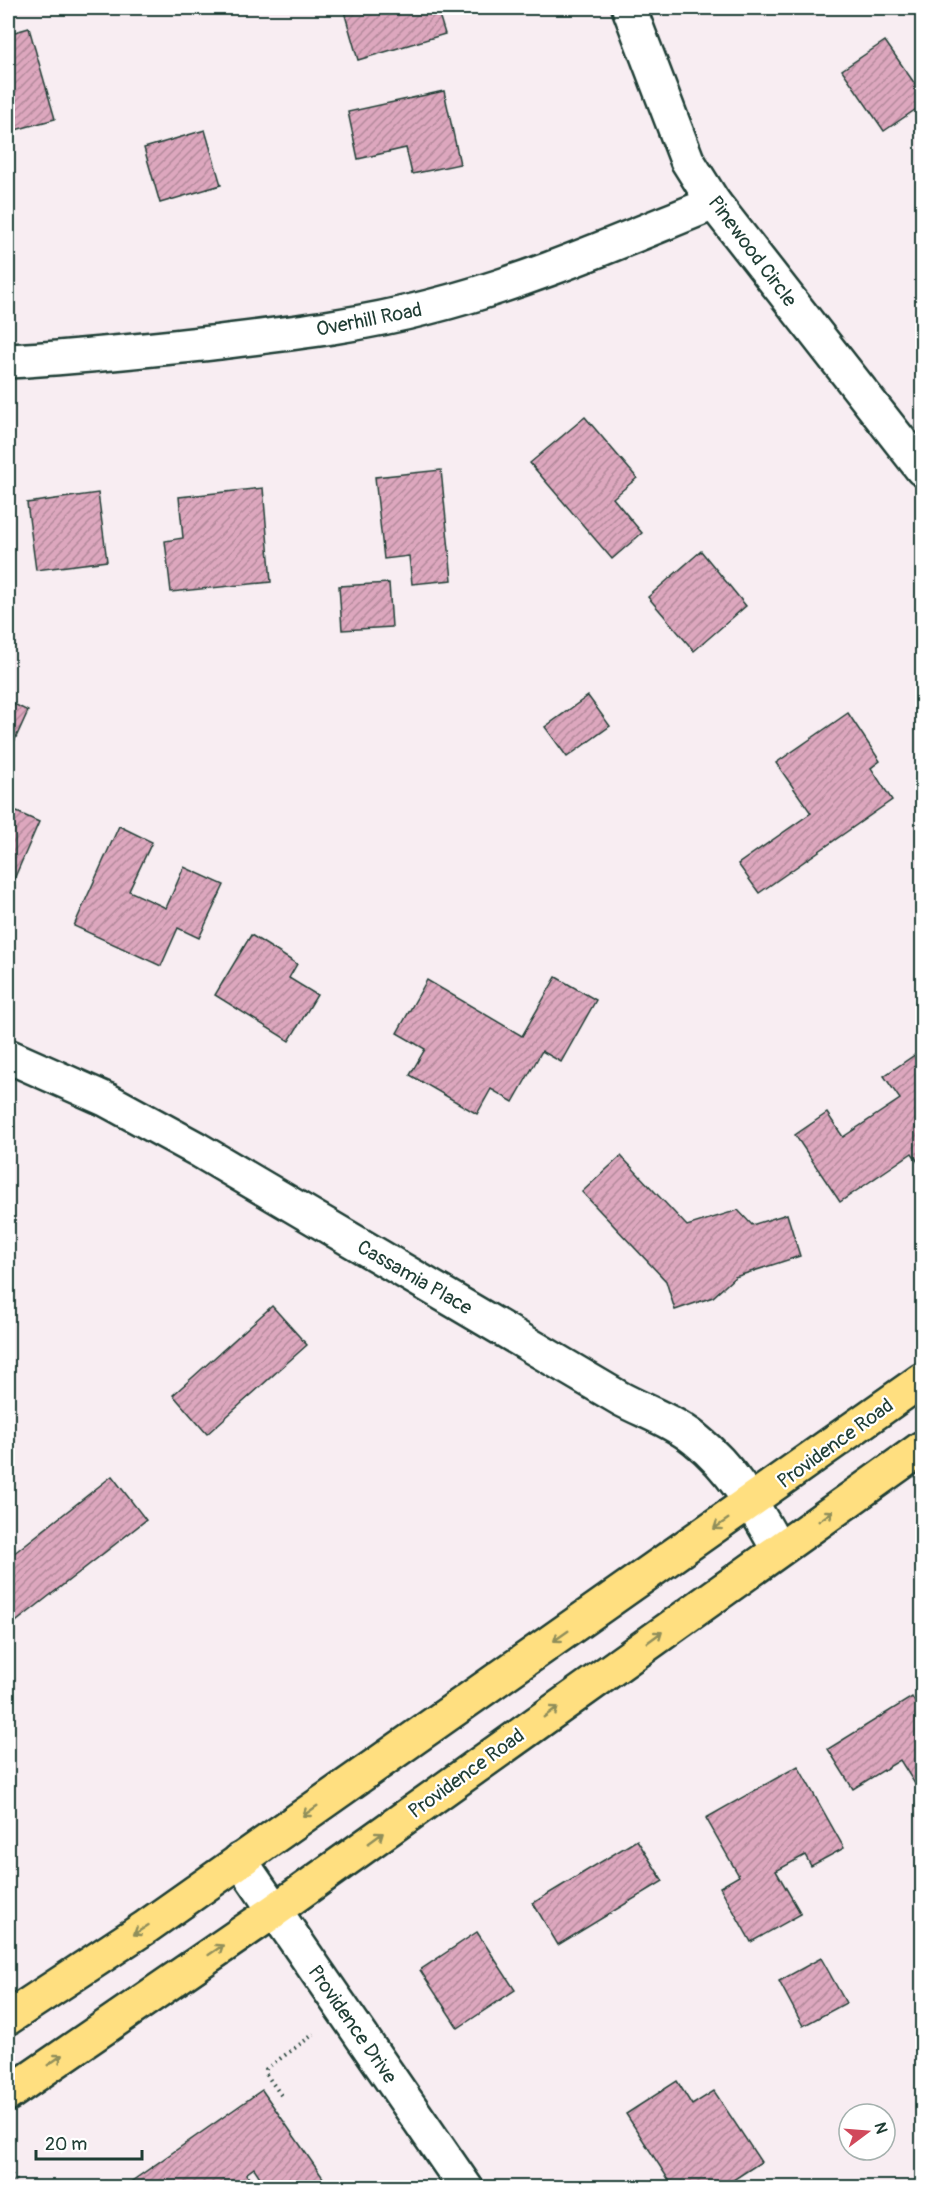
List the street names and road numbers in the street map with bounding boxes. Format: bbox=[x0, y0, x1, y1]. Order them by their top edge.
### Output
street label: Pinewood Circle bbox=[703, 191, 803, 312]
street label: Overhill Road bbox=[314, 297, 424, 342]
street label: Cassamia Place bbox=[353, 1234, 477, 1321]
street label: Providence Road bbox=[772, 1393, 898, 1494]
street label: Providence Road bbox=[403, 1723, 529, 1824]
street label: Providence Drive bbox=[303, 1960, 403, 2088]

